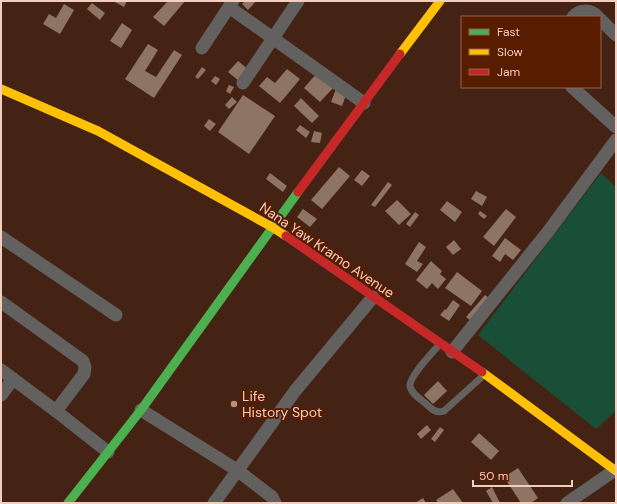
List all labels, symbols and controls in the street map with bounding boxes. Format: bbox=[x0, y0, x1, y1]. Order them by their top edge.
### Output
legend bbox=[461, 16, 601, 88]
text: Fast bbox=[497, 24, 520, 40]
text: Slow bbox=[497, 44, 523, 60]
text: Jam bbox=[497, 64, 520, 80]
street label: Nana Yaw Kramo Avenue bbox=[256, 198, 398, 302]
place label: Life History Spot bbox=[242, 387, 322, 421]
marker: Life History Spot bbox=[229, 399, 239, 409]
scale bar bbox=[473, 462, 572, 488]
text: 50 m bbox=[479, 468, 508, 484]

